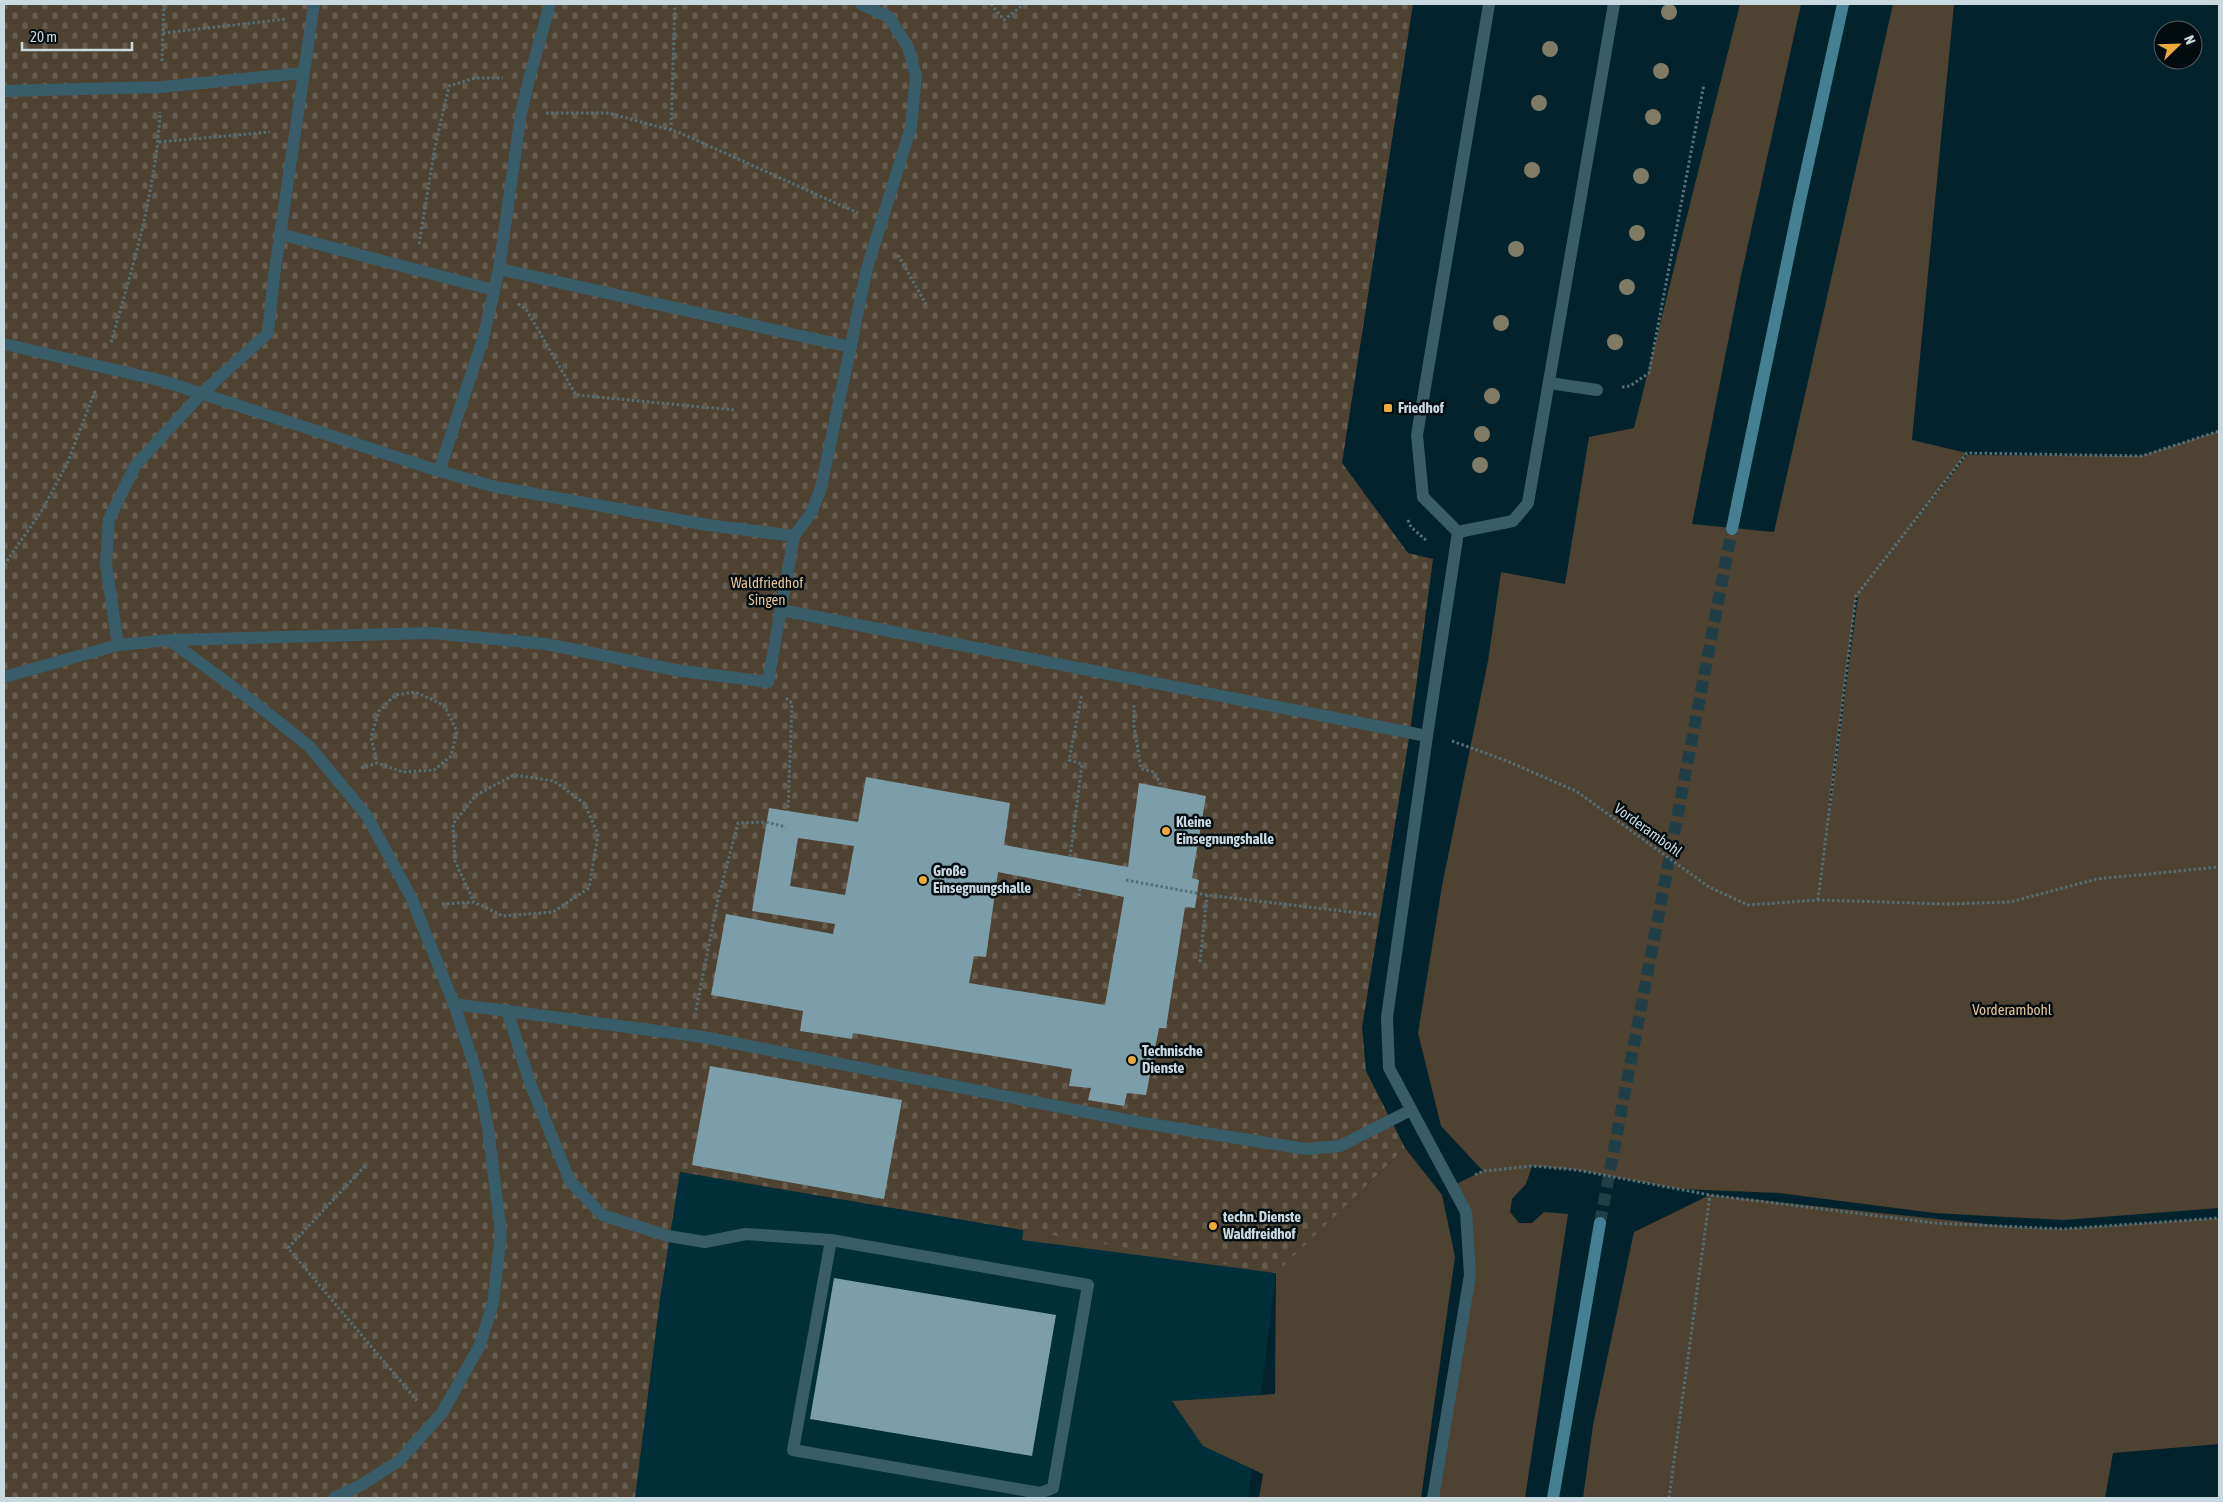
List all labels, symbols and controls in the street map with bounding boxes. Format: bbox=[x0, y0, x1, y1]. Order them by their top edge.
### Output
scale bar bbox=[22, 20, 132, 52]
north arrow bbox=[2153, 20, 2203, 70]
text: 20 m bbox=[30, 28, 57, 45]
text: N bbox=[2181, 33, 2199, 47]
place label: Friedhof bbox=[1398, 399, 1445, 416]
marker: Friedhof bbox=[1382, 402, 1394, 414]
park label: Waldfriedhof Singen bbox=[731, 574, 803, 608]
street label: Vorderambohl bbox=[1611, 799, 1686, 860]
place label: Kleine Einsegnungshalle bbox=[1176, 813, 1274, 847]
marker: Kleine Einsegnungshalle bbox=[1160, 825, 1172, 837]
place label: Große Einsegnungshalle bbox=[933, 862, 1031, 896]
marker: Große Einsegnungshalle bbox=[917, 874, 929, 886]
park label: Vorderambohl bbox=[1972, 1001, 2052, 1018]
place label: Technische Dienste bbox=[1142, 1042, 1203, 1076]
marker: Technische Dienste bbox=[1126, 1054, 1138, 1066]
place label: techn. Dienste Waldfreidhof bbox=[1222, 1208, 1301, 1242]
marker: techn. Dienste Waldfreidhof bbox=[1207, 1220, 1219, 1232]

